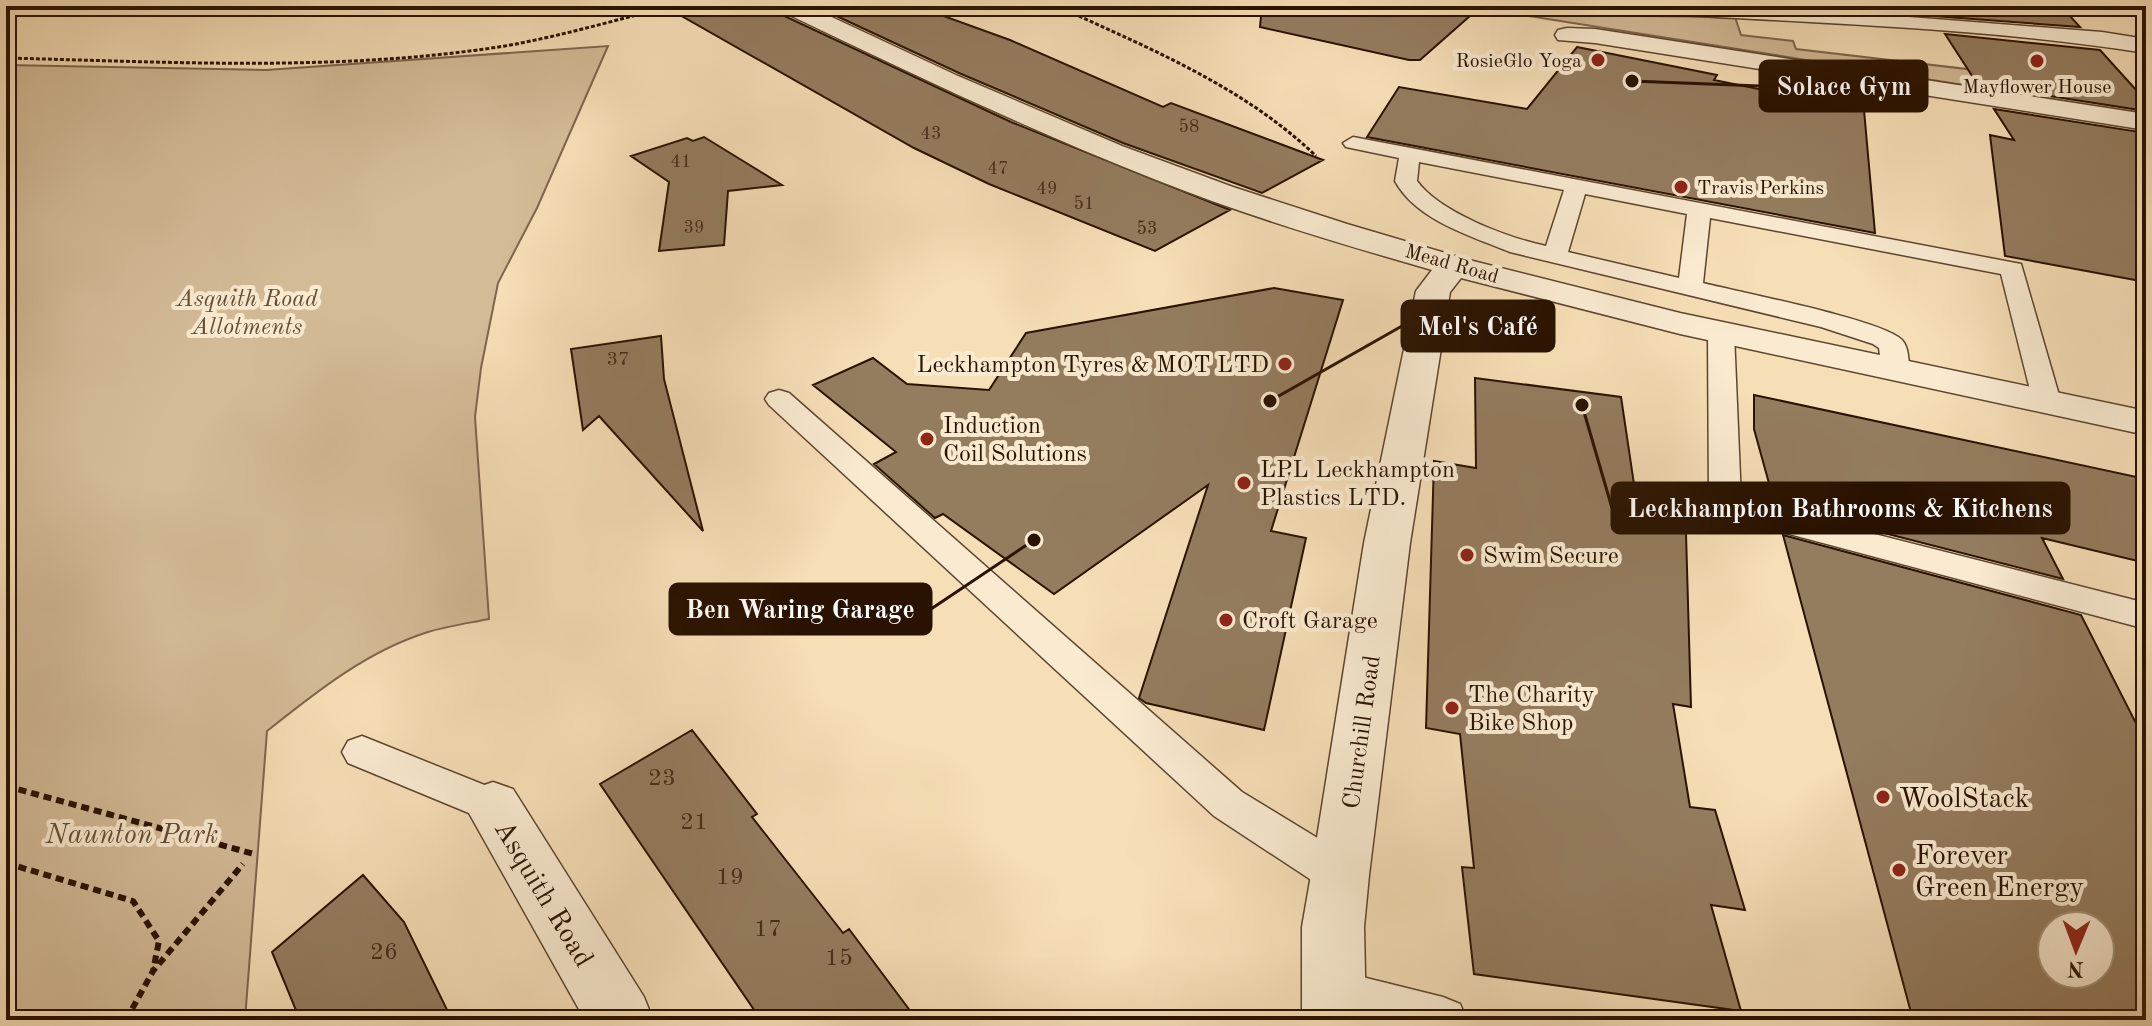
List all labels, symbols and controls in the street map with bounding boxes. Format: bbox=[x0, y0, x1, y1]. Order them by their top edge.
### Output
marker: RosieGlo Yoga bbox=[1589, 51, 1607, 69]
place label: RosieGlo Yoga bbox=[1455, 52, 1582, 72]
marker: Mayflower House bbox=[2028, 52, 2046, 70]
callout: Solace Gym bbox=[1760, 61, 1927, 111]
text: Solace Gym bbox=[1776, 75, 1912, 101]
place label: Mayflower House bbox=[1963, 78, 2111, 98]
house number: 58 bbox=[1179, 118, 1199, 136]
house number: 43 bbox=[921, 125, 941, 143]
house number: 41 bbox=[671, 153, 691, 171]
house number: 47 bbox=[988, 160, 1008, 178]
marker: Travis Perkins bbox=[1672, 178, 1690, 196]
place label: Travis Perkins bbox=[1697, 179, 1824, 199]
house number: 49 bbox=[1037, 180, 1057, 198]
house number: 51 bbox=[1074, 195, 1094, 213]
house number: 39 bbox=[684, 219, 704, 237]
house number: 53 bbox=[1137, 220, 1157, 238]
street label: Mead Road bbox=[1402, 242, 1501, 288]
park label: Asquith Road Allotments bbox=[174, 288, 318, 340]
callout: Mel's Café bbox=[1402, 301, 1554, 351]
text: Mel's Café bbox=[1418, 315, 1538, 341]
house number: 37 bbox=[606, 350, 630, 370]
place label: Leckhampton Tyres & MOT LTD bbox=[916, 354, 1269, 378]
marker: Leckhampton Tyres & MOT LTD bbox=[1276, 355, 1294, 373]
place label: Induction Coil Solutions bbox=[943, 415, 1087, 467]
marker: Induction Coil Solutions bbox=[918, 430, 936, 448]
place label: LPL Leckhampton Plastics LTD. bbox=[1260, 459, 1455, 511]
marker: LPL Leckhampton Plastics LTD. bbox=[1235, 474, 1253, 492]
callout: Leckhampton Bathrooms & Kitchens bbox=[1612, 483, 2069, 533]
text: Leckhampton Bathrooms & Kitchens bbox=[1627, 497, 2053, 523]
place label: Swim Secure bbox=[1483, 545, 1619, 569]
marker: Swim Secure bbox=[1458, 546, 1476, 564]
callout: Ben Waring Garage bbox=[670, 584, 931, 634]
text: Ben Waring Garage bbox=[685, 598, 915, 624]
place label: Croft Garage bbox=[1242, 610, 1378, 634]
marker: Croft Garage bbox=[1217, 611, 1235, 629]
street label: Churchill Road bbox=[1340, 654, 1386, 811]
place label: The Charity Bike Shop bbox=[1468, 684, 1595, 736]
marker: The Charity Bike Shop bbox=[1443, 699, 1461, 717]
house number: 23 bbox=[648, 767, 676, 791]
place label: WoolStack bbox=[1899, 786, 2029, 814]
marker: WoolStack bbox=[1874, 788, 1892, 806]
house number: 21 bbox=[680, 811, 708, 835]
street label: Asquith Road bbox=[488, 816, 597, 973]
park label: Naunton Park bbox=[45, 822, 218, 850]
place label: Forever Green Energy bbox=[1915, 843, 2084, 903]
marker: Forever Green Energy bbox=[1890, 861, 1908, 879]
house number: 19 bbox=[716, 866, 744, 890]
north arrow bbox=[2036, 910, 2116, 990]
house number: 17 bbox=[754, 918, 782, 942]
house number: 26 bbox=[370, 941, 398, 965]
house number: 15 bbox=[825, 947, 853, 971]
text: N bbox=[2067, 957, 2084, 979]

